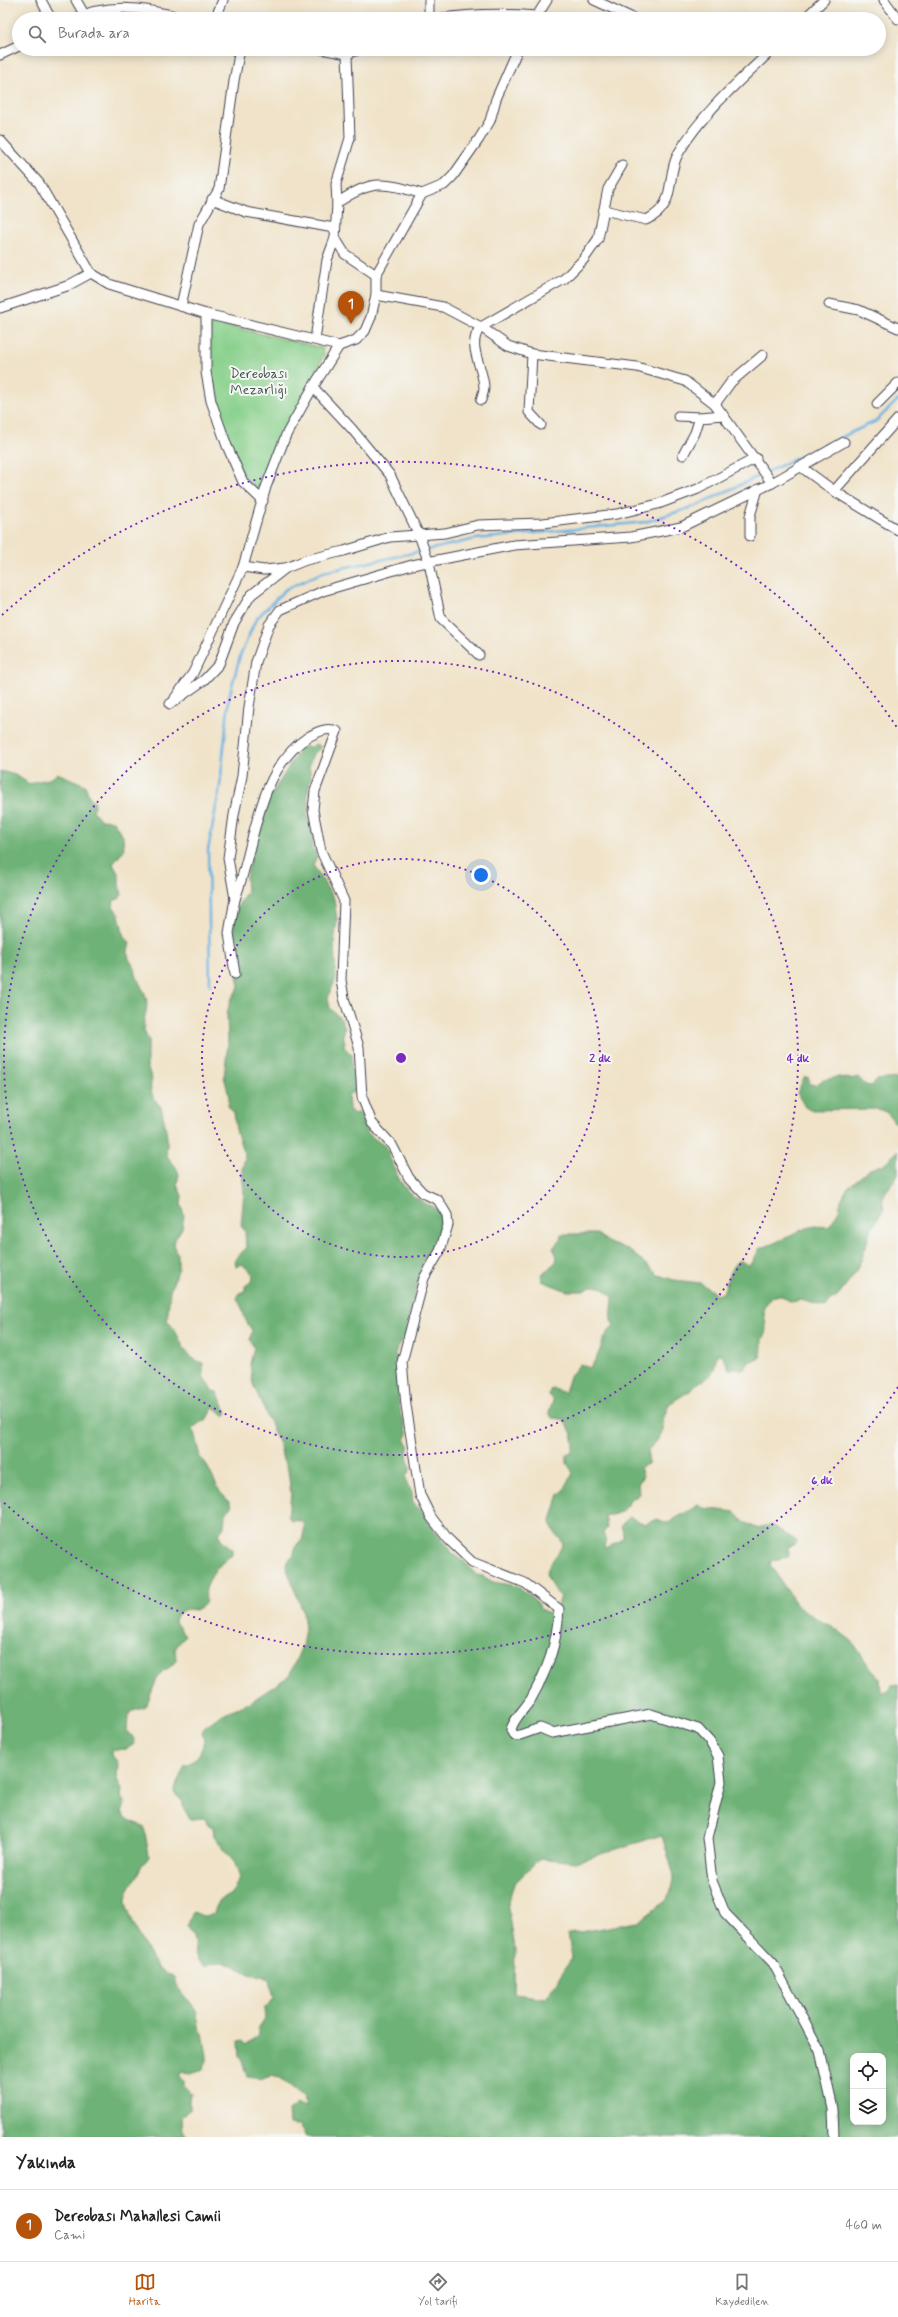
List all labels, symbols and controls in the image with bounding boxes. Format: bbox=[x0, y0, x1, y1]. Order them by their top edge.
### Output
search box bbox=[12, 12, 886, 56]
icon: search bbox=[26, 23, 48, 45]
text: Burada ara bbox=[58, 24, 130, 44]
pin: 1 bbox=[338, 291, 364, 324]
park label: Dereobası Mezarlığı bbox=[230, 365, 288, 399]
your location bbox=[471, 865, 491, 885]
centre of rings bbox=[394, 1051, 408, 1065]
text: 2 dk bbox=[589, 1051, 611, 1067]
text: 4 dk bbox=[787, 1051, 809, 1067]
text: 6 dk bbox=[811, 1473, 833, 1489]
map controls bbox=[850, 2053, 886, 2125]
button: locate bbox=[850, 2053, 886, 2089]
button: layers bbox=[850, 2089, 886, 2125]
text: Yakında bbox=[16, 2152, 76, 2174]
text: Dereobası Mahallesi Camii bbox=[54, 2207, 221, 2227]
text: 1 bbox=[26, 2217, 32, 2234]
text: 460 m bbox=[846, 2217, 882, 2234]
text: Cami bbox=[54, 2227, 85, 2244]
tab: Harita bbox=[129, 2271, 160, 2309]
tab: Yol tarifi bbox=[418, 2271, 457, 2309]
tab: Kaydedilen bbox=[715, 2271, 769, 2309]

